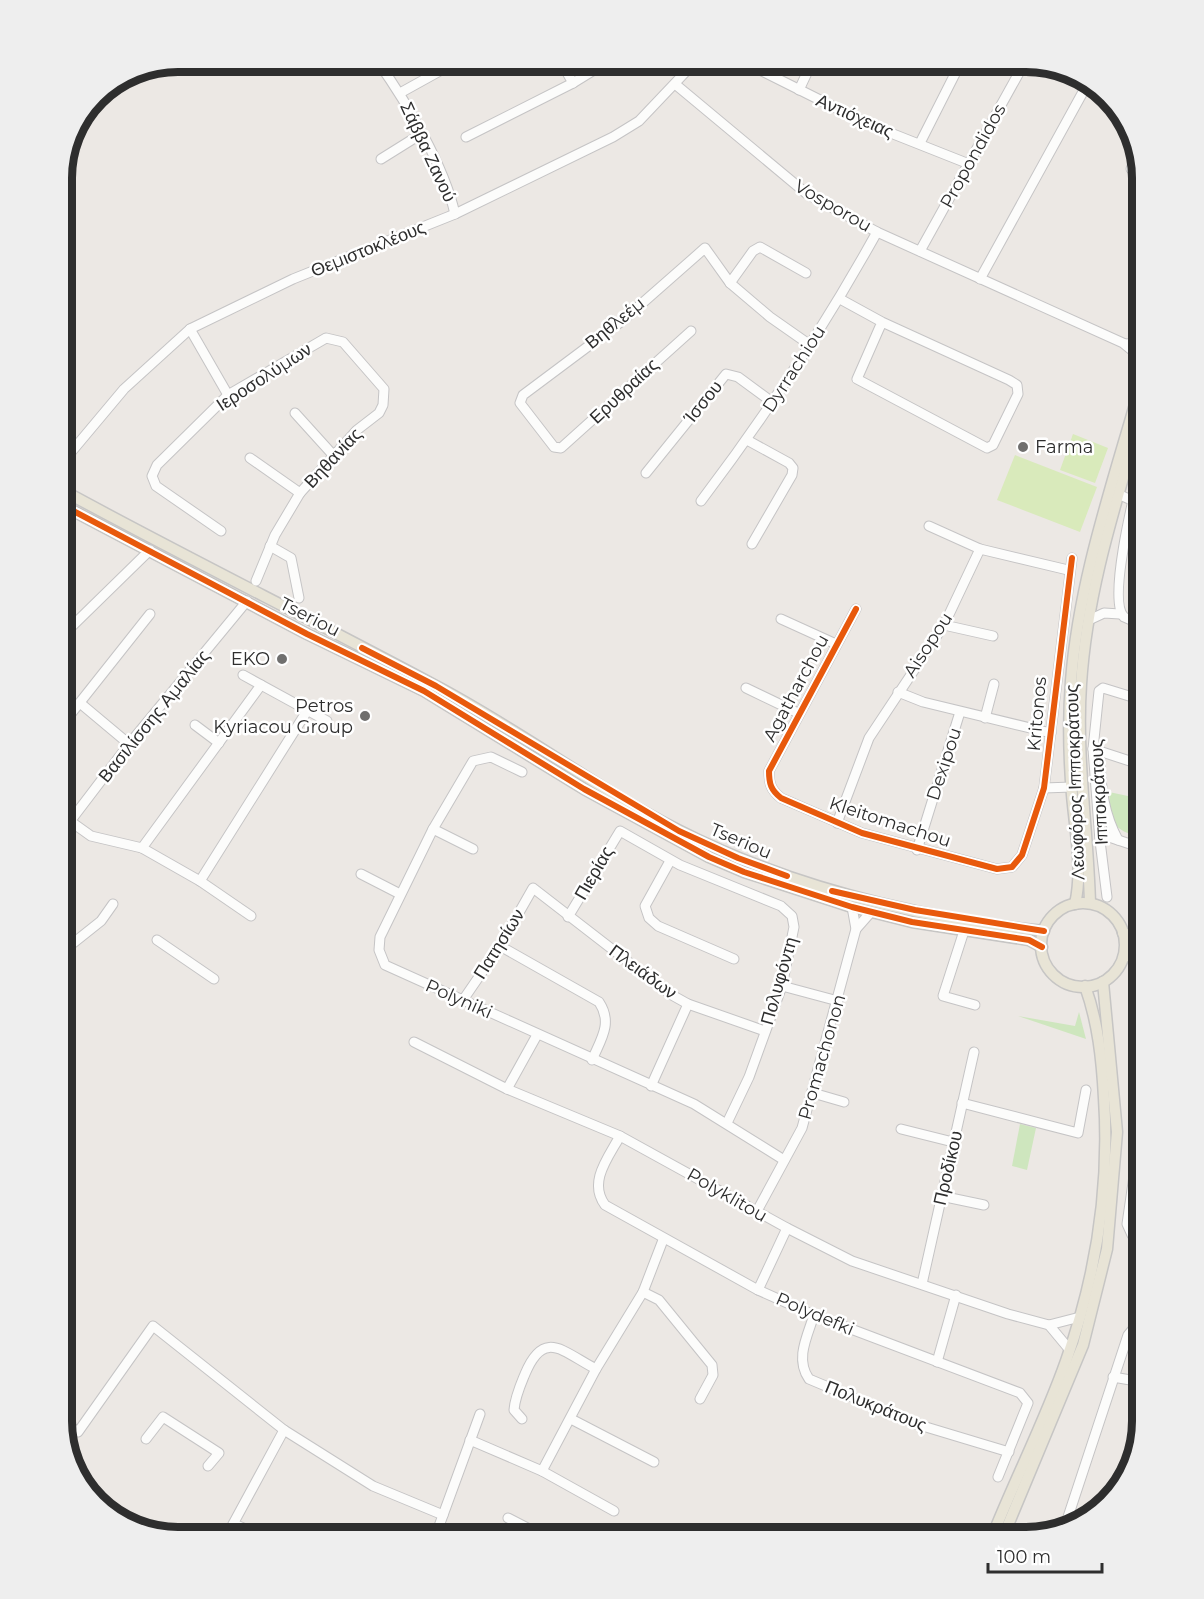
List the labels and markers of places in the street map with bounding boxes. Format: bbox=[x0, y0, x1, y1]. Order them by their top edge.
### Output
place label: Farma bbox=[1035, 436, 1093, 458]
marker: Farma bbox=[1016, 440, 1030, 454]
place label: EKO bbox=[231, 648, 270, 670]
marker: EKO bbox=[275, 652, 289, 666]
place label: Petros Kyriacou Group bbox=[213, 695, 353, 738]
marker: Petros Kyriacou Group bbox=[358, 709, 372, 723]

